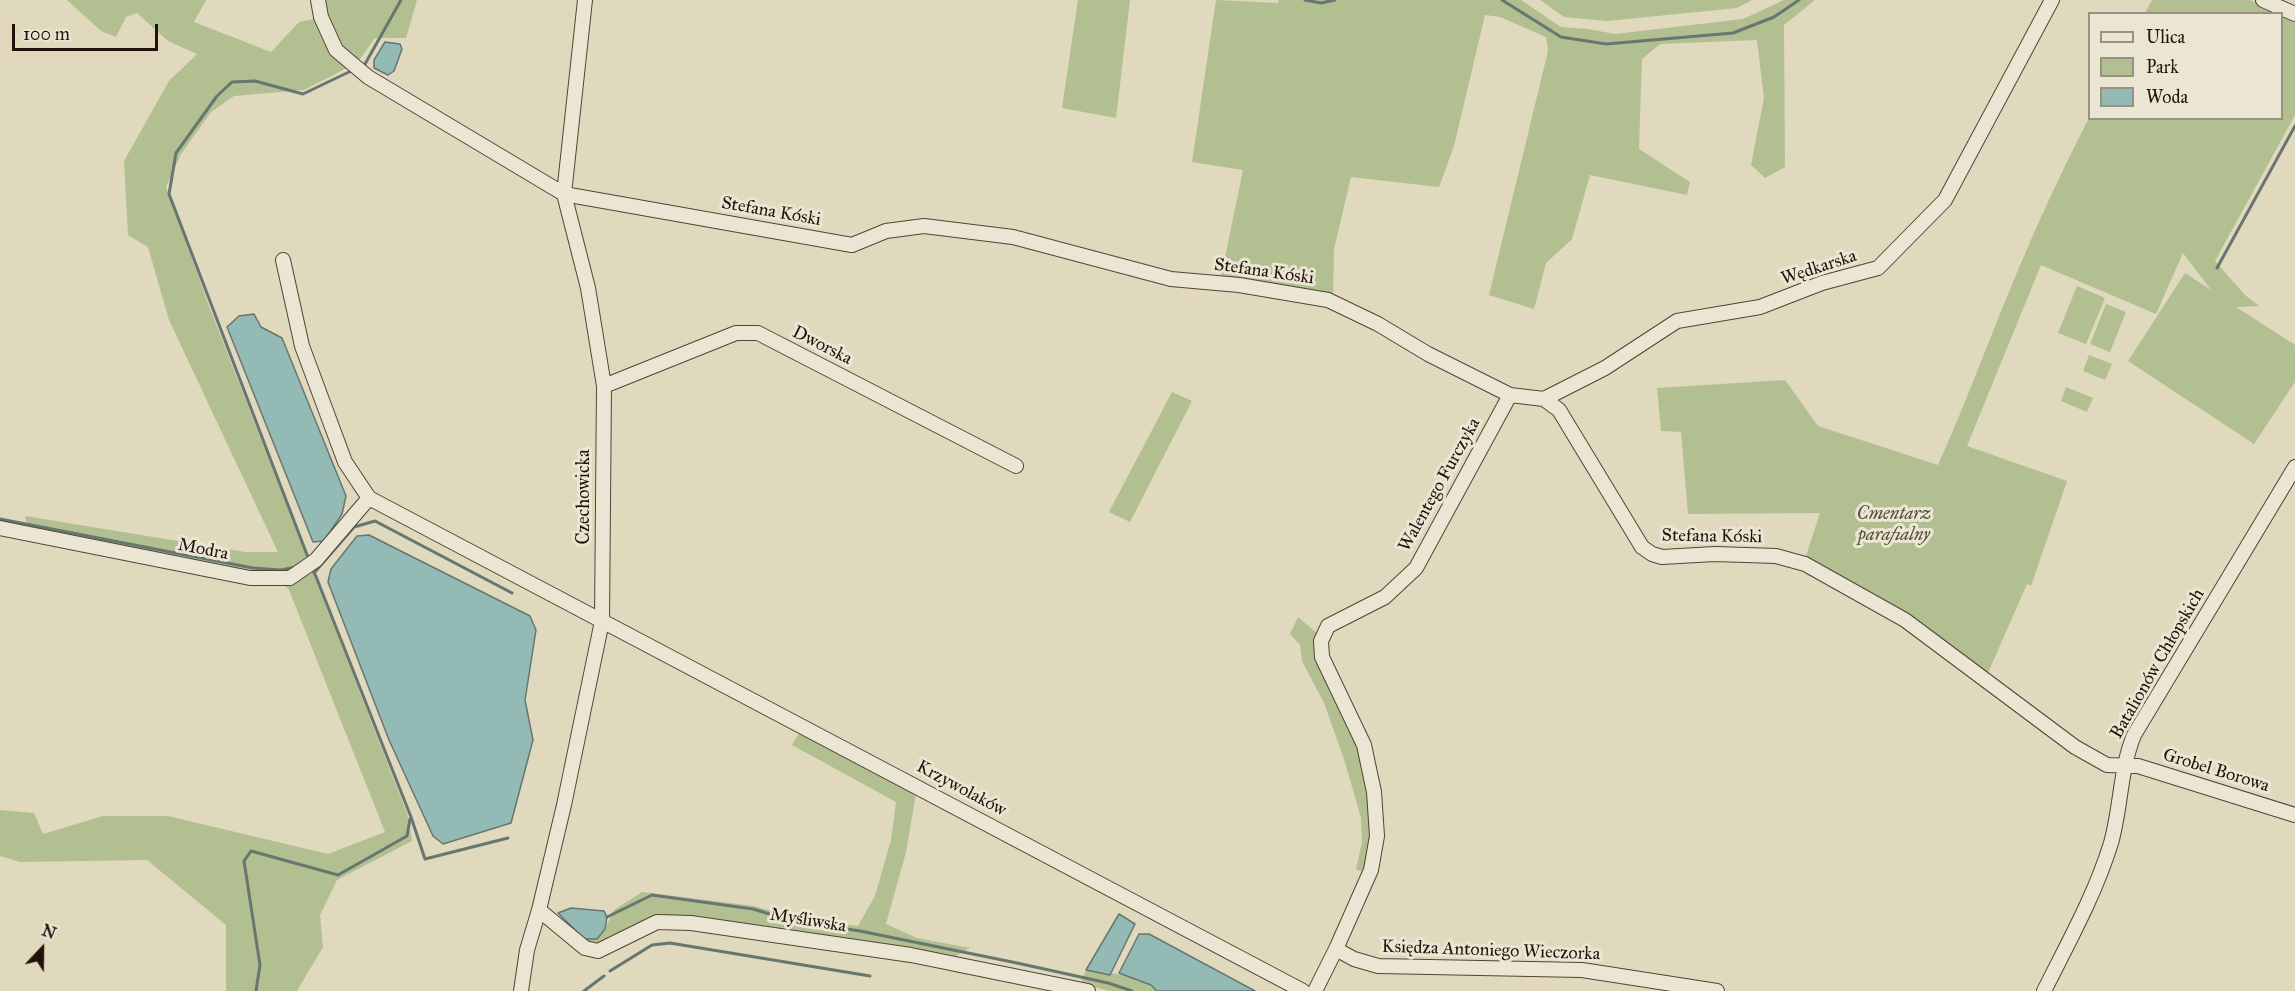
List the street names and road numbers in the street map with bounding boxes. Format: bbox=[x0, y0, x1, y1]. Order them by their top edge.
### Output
street label: Stefana Kóski bbox=[720, 193, 822, 231]
street label: Wędkarska bbox=[1779, 246, 1859, 290]
street label: Stefana Kóski bbox=[1213, 254, 1315, 290]
street label: Dworska bbox=[788, 322, 856, 370]
street label: Walentego Furczyka bbox=[1394, 415, 1486, 555]
street label: Czechowicka bbox=[574, 450, 596, 544]
street label: Stefana Kóski bbox=[1661, 525, 1763, 549]
street label: Modra bbox=[176, 535, 230, 565]
street label: Batalionów Chłopskich bbox=[2106, 585, 2210, 743]
street label: Grobel Borowa bbox=[2160, 745, 2272, 797]
street label: Krzywolaków bbox=[912, 756, 1010, 822]
street label: Myśliwska bbox=[768, 904, 848, 938]
street label: Księdza Antoniego Wieczorka bbox=[1381, 936, 1601, 966]

